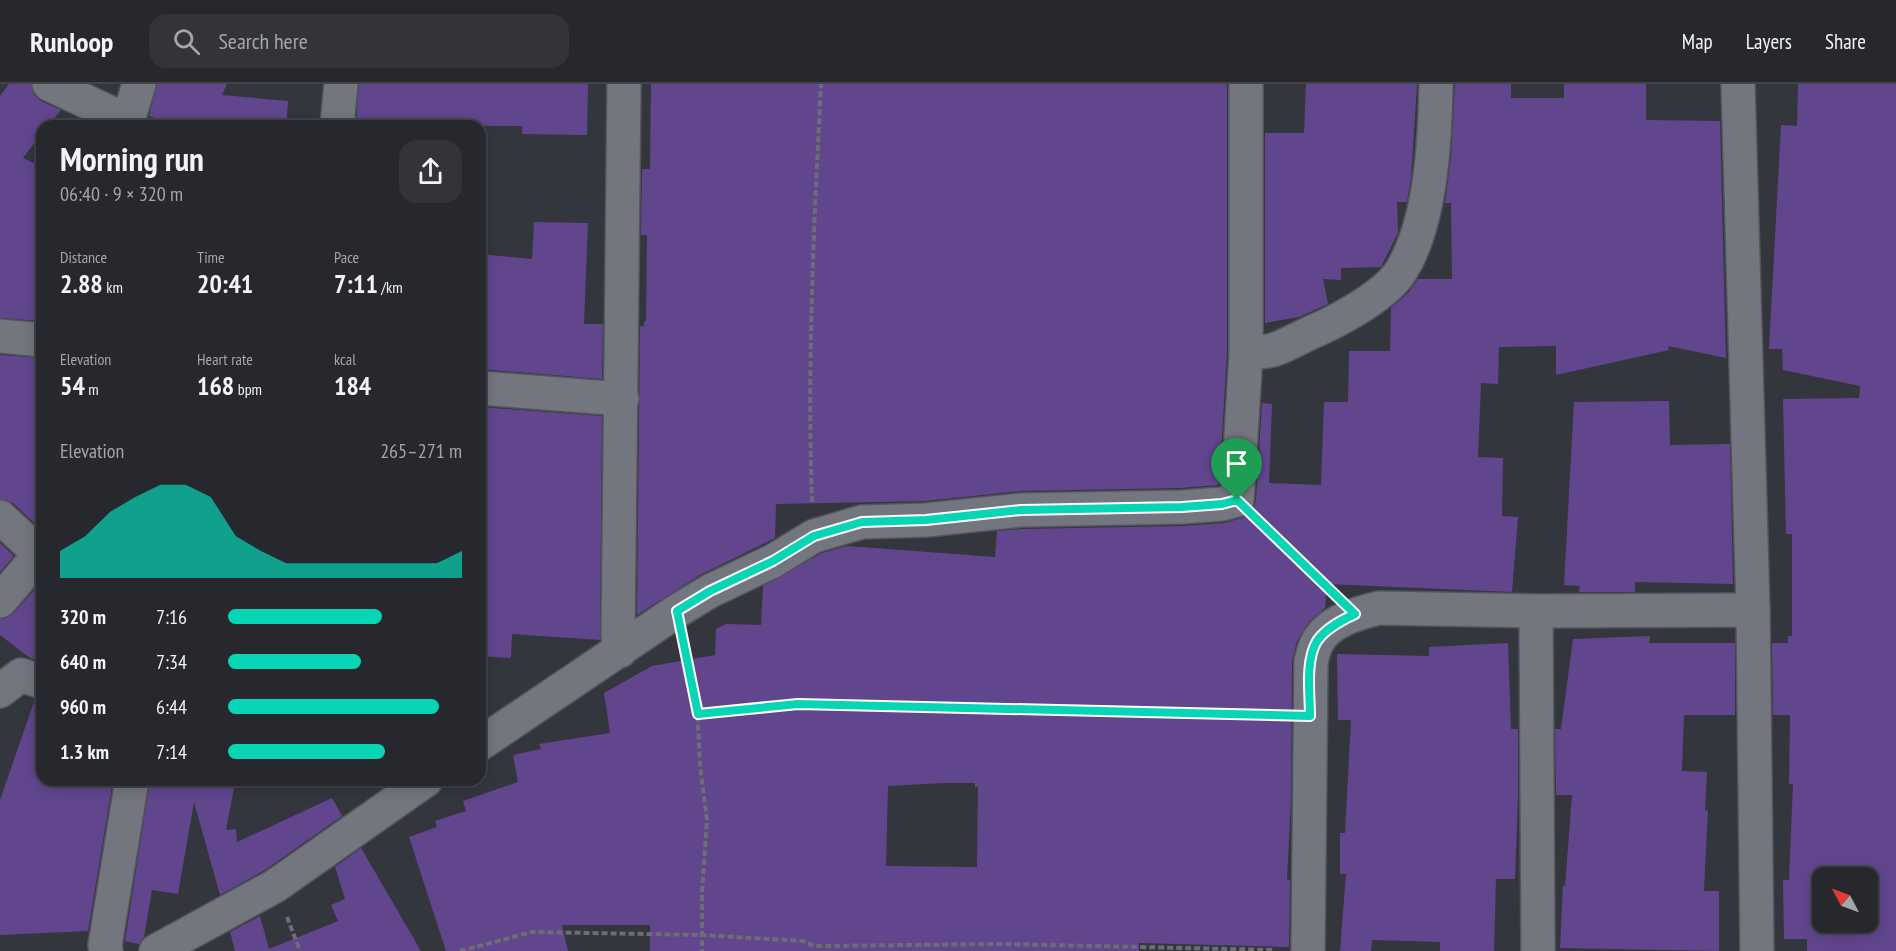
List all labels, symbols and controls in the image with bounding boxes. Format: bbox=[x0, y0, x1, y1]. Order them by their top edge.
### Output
search box bbox=[149, 14, 569, 68]
text: Runloop bbox=[30, 23, 113, 60]
icon: search bbox=[170, 25, 203, 58]
text: Search here bbox=[218, 27, 308, 55]
text: Map bbox=[1682, 28, 1713, 55]
text: Layers bbox=[1746, 28, 1792, 55]
text: Share bbox=[1825, 28, 1866, 55]
text: Morning run bbox=[60, 137, 204, 180]
button: share bbox=[399, 140, 462, 203]
text: 06:40 · 9 × 320 m bbox=[60, 181, 183, 207]
text: Distance bbox=[60, 247, 107, 267]
text: Time bbox=[197, 247, 225, 267]
text: Pace bbox=[334, 247, 359, 267]
text: 2.88 bbox=[60, 267, 103, 300]
text: 20:41 bbox=[197, 267, 253, 300]
text: 7:11 bbox=[334, 267, 378, 300]
text: km bbox=[103, 277, 123, 297]
text: /km bbox=[378, 277, 403, 297]
text: Elevation bbox=[60, 349, 111, 369]
text: Heart rate bbox=[197, 349, 253, 369]
text: kcal bbox=[334, 349, 356, 369]
text: 54 bbox=[60, 369, 85, 402]
text: 168 bbox=[197, 369, 234, 402]
text: 184 bbox=[334, 369, 371, 402]
text: m bbox=[85, 379, 99, 399]
text: bpm bbox=[234, 379, 262, 399]
text: Elevation bbox=[60, 438, 124, 464]
text: 265–271 m bbox=[380, 438, 462, 464]
pin bbox=[1211, 438, 1262, 500]
icon: arrive bbox=[1220, 447, 1253, 480]
text: 320 m bbox=[60, 604, 106, 630]
text: 7:16 bbox=[156, 604, 187, 630]
text: 640 m bbox=[60, 649, 106, 675]
text: 7:34 bbox=[156, 649, 187, 675]
text: 960 m bbox=[60, 694, 106, 720]
text: 6:44 bbox=[156, 694, 187, 720]
text: 1.3 km bbox=[60, 739, 109, 765]
text: 7:14 bbox=[156, 739, 187, 765]
north arrow bbox=[1812, 867, 1878, 933]
map controls bbox=[1812, 867, 1878, 933]

